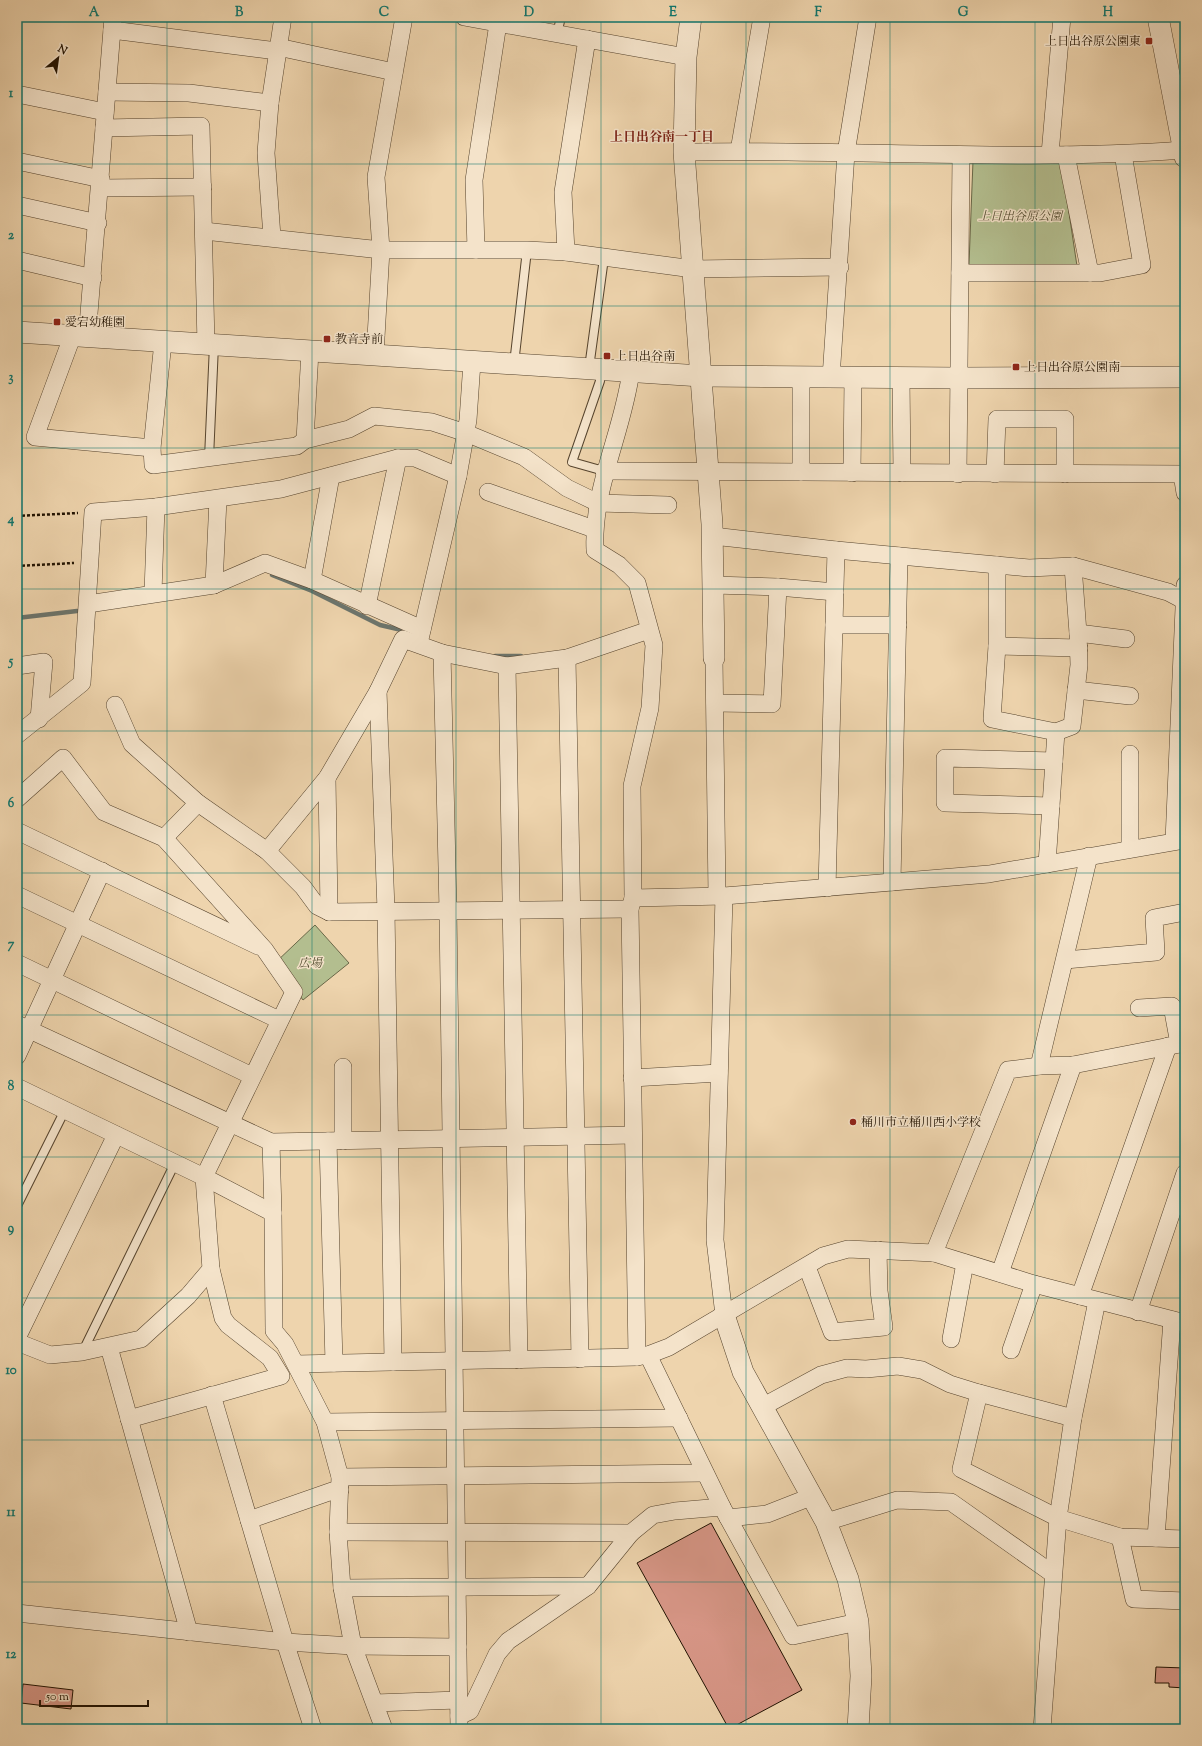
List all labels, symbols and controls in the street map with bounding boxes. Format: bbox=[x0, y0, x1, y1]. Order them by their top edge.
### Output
text: A bbox=[89, 4, 100, 22]
text: B bbox=[235, 4, 244, 22]
text: C bbox=[379, 4, 389, 22]
text: D bbox=[524, 4, 534, 22]
text: E bbox=[669, 4, 677, 22]
text: F bbox=[814, 4, 822, 22]
text: G bbox=[958, 4, 969, 22]
text: H bbox=[1103, 4, 1114, 22]
place label: 上日出谷原公園東 bbox=[1045, 33, 1141, 51]
marker: 上日出谷原公園東 bbox=[1144, 36, 1154, 46]
north arrow bbox=[38, 38, 78, 78]
text: N bbox=[54, 41, 70, 59]
text: 1 bbox=[9, 85, 14, 103]
district label: 上日出谷南一丁目 bbox=[610, 129, 714, 147]
park label: 上日出谷原公園 bbox=[978, 208, 1064, 226]
text: 2 bbox=[8, 227, 15, 245]
place label: 愛宕幼稚園 bbox=[65, 314, 125, 332]
marker: 愛宕幼稚園 bbox=[52, 317, 62, 327]
place label: 教音寺前 bbox=[335, 331, 383, 349]
marker: 教音寺前 bbox=[322, 334, 332, 344]
place label: 上日出谷南 bbox=[615, 348, 675, 366]
marker: 上日出谷南 bbox=[602, 351, 612, 361]
place label: 上日出谷原公園南 bbox=[1024, 359, 1120, 377]
marker: 上日出谷原公園南 bbox=[1011, 362, 1021, 372]
text: 3 bbox=[8, 369, 14, 387]
text: 4 bbox=[7, 511, 15, 529]
text: 5 bbox=[8, 653, 14, 671]
text: 6 bbox=[8, 795, 15, 813]
text: 7 bbox=[8, 936, 15, 954]
park label: 広場 bbox=[298, 955, 323, 973]
text: 8 bbox=[8, 1078, 15, 1096]
place label: 桶川市立桶川西小学校 bbox=[861, 1114, 981, 1132]
marker: 桶川市立桶川西小学校 bbox=[848, 1117, 858, 1127]
text: 9 bbox=[8, 1220, 15, 1238]
text: 10 bbox=[5, 1362, 17, 1380]
text: 11 bbox=[7, 1504, 16, 1522]
text: 12 bbox=[6, 1646, 17, 1664]
scale bar bbox=[40, 1682, 148, 1708]
text: 50 m bbox=[45, 1688, 69, 1706]

